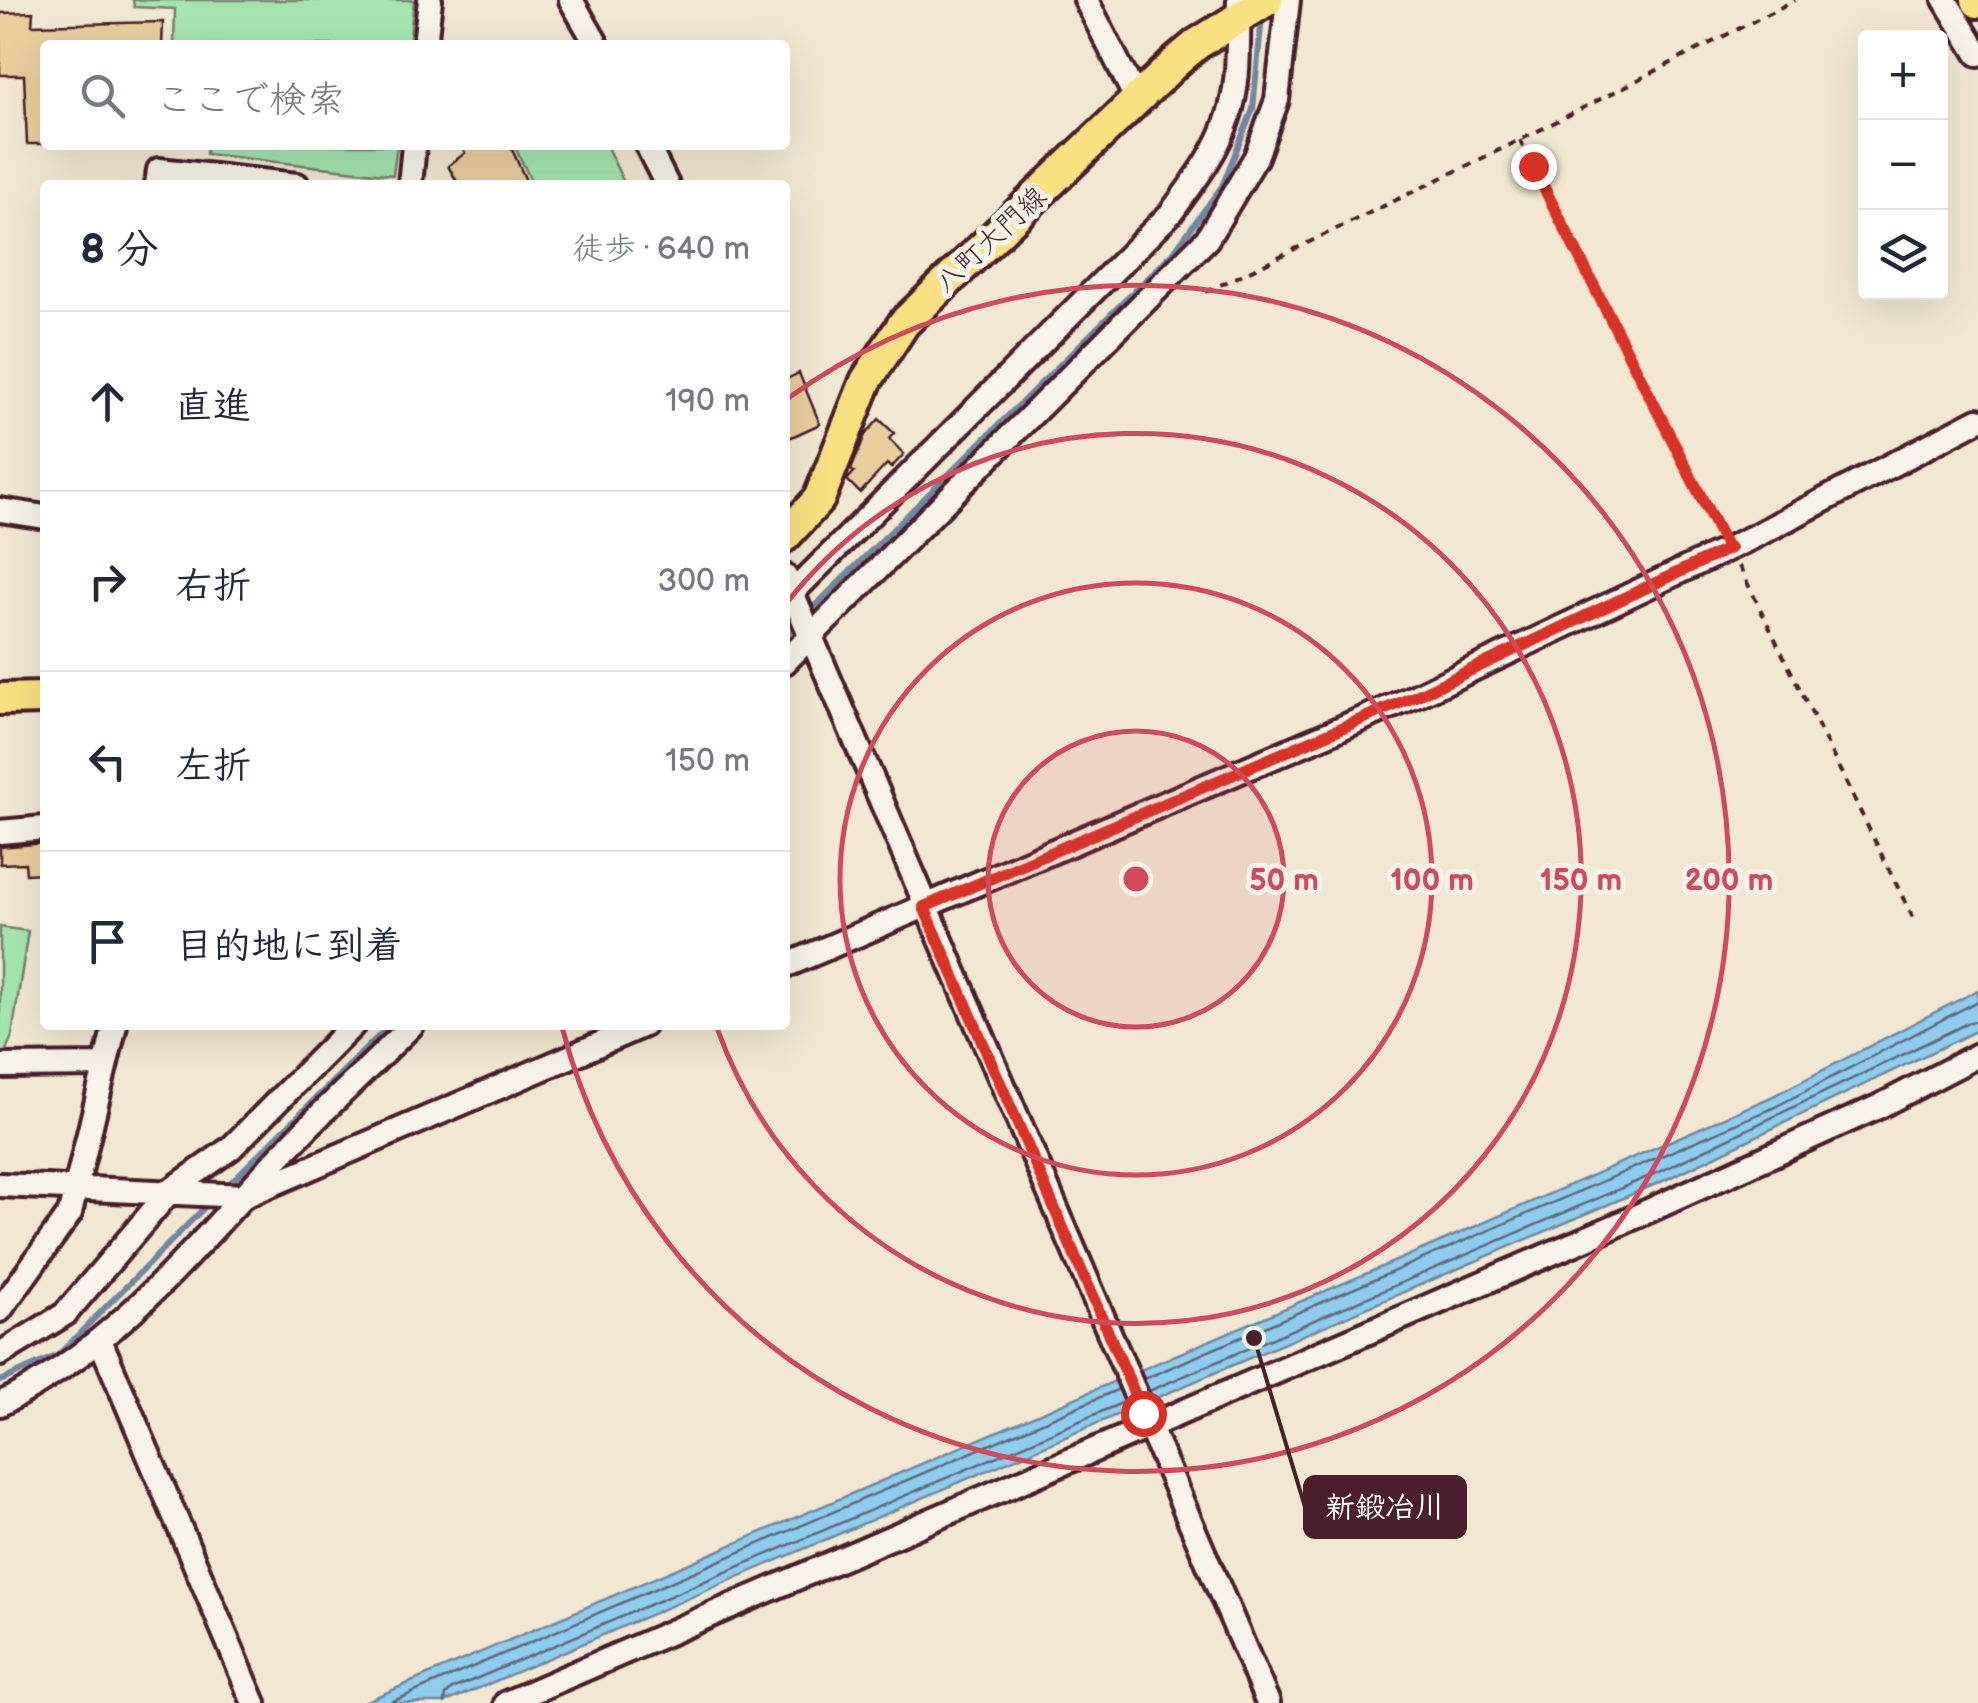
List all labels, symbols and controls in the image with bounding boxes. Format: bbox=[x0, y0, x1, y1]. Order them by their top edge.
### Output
map controls bbox=[1858, 30, 1948, 300]
button: + bbox=[1858, 30, 1948, 120]
search box bbox=[40, 40, 790, 150]
icon: search bbox=[75, 68, 130, 123]
text: ここで検索 bbox=[155, 78, 345, 123]
button: − bbox=[1858, 120, 1948, 210]
route end bbox=[1511, 144, 1557, 190]
street label: 八町大門線 bbox=[929, 180, 1053, 300]
button: layers bbox=[1858, 210, 1948, 300]
text: 8 分 bbox=[80, 225, 159, 276]
text: 徒歩 · 640 m bbox=[572, 230, 750, 269]
icon: ahead bbox=[80, 374, 135, 429]
text: 190 m bbox=[665, 382, 750, 421]
text: 直進 bbox=[175, 384, 251, 429]
icon: right bbox=[80, 554, 135, 609]
text: 300 m bbox=[658, 562, 750, 601]
text: 右折 bbox=[175, 564, 251, 609]
icon: left bbox=[80, 734, 135, 789]
text: 150 m bbox=[665, 742, 750, 781]
text: 左折 bbox=[175, 744, 251, 789]
centre of rings bbox=[1118, 861, 1154, 897]
text: 50 m bbox=[1249, 863, 1319, 899]
text: 100 m bbox=[1390, 863, 1474, 899]
text: 150 m bbox=[1540, 863, 1622, 899]
text: 200 m bbox=[1685, 863, 1773, 899]
icon: arrive bbox=[80, 914, 135, 969]
text: 目的地に到着 bbox=[175, 924, 403, 969]
route start bbox=[1121, 1391, 1167, 1437]
callout: 新鍛冶川 bbox=[1305, 1477, 1465, 1537]
text: 新鍛冶川 bbox=[1325, 1490, 1445, 1526]

